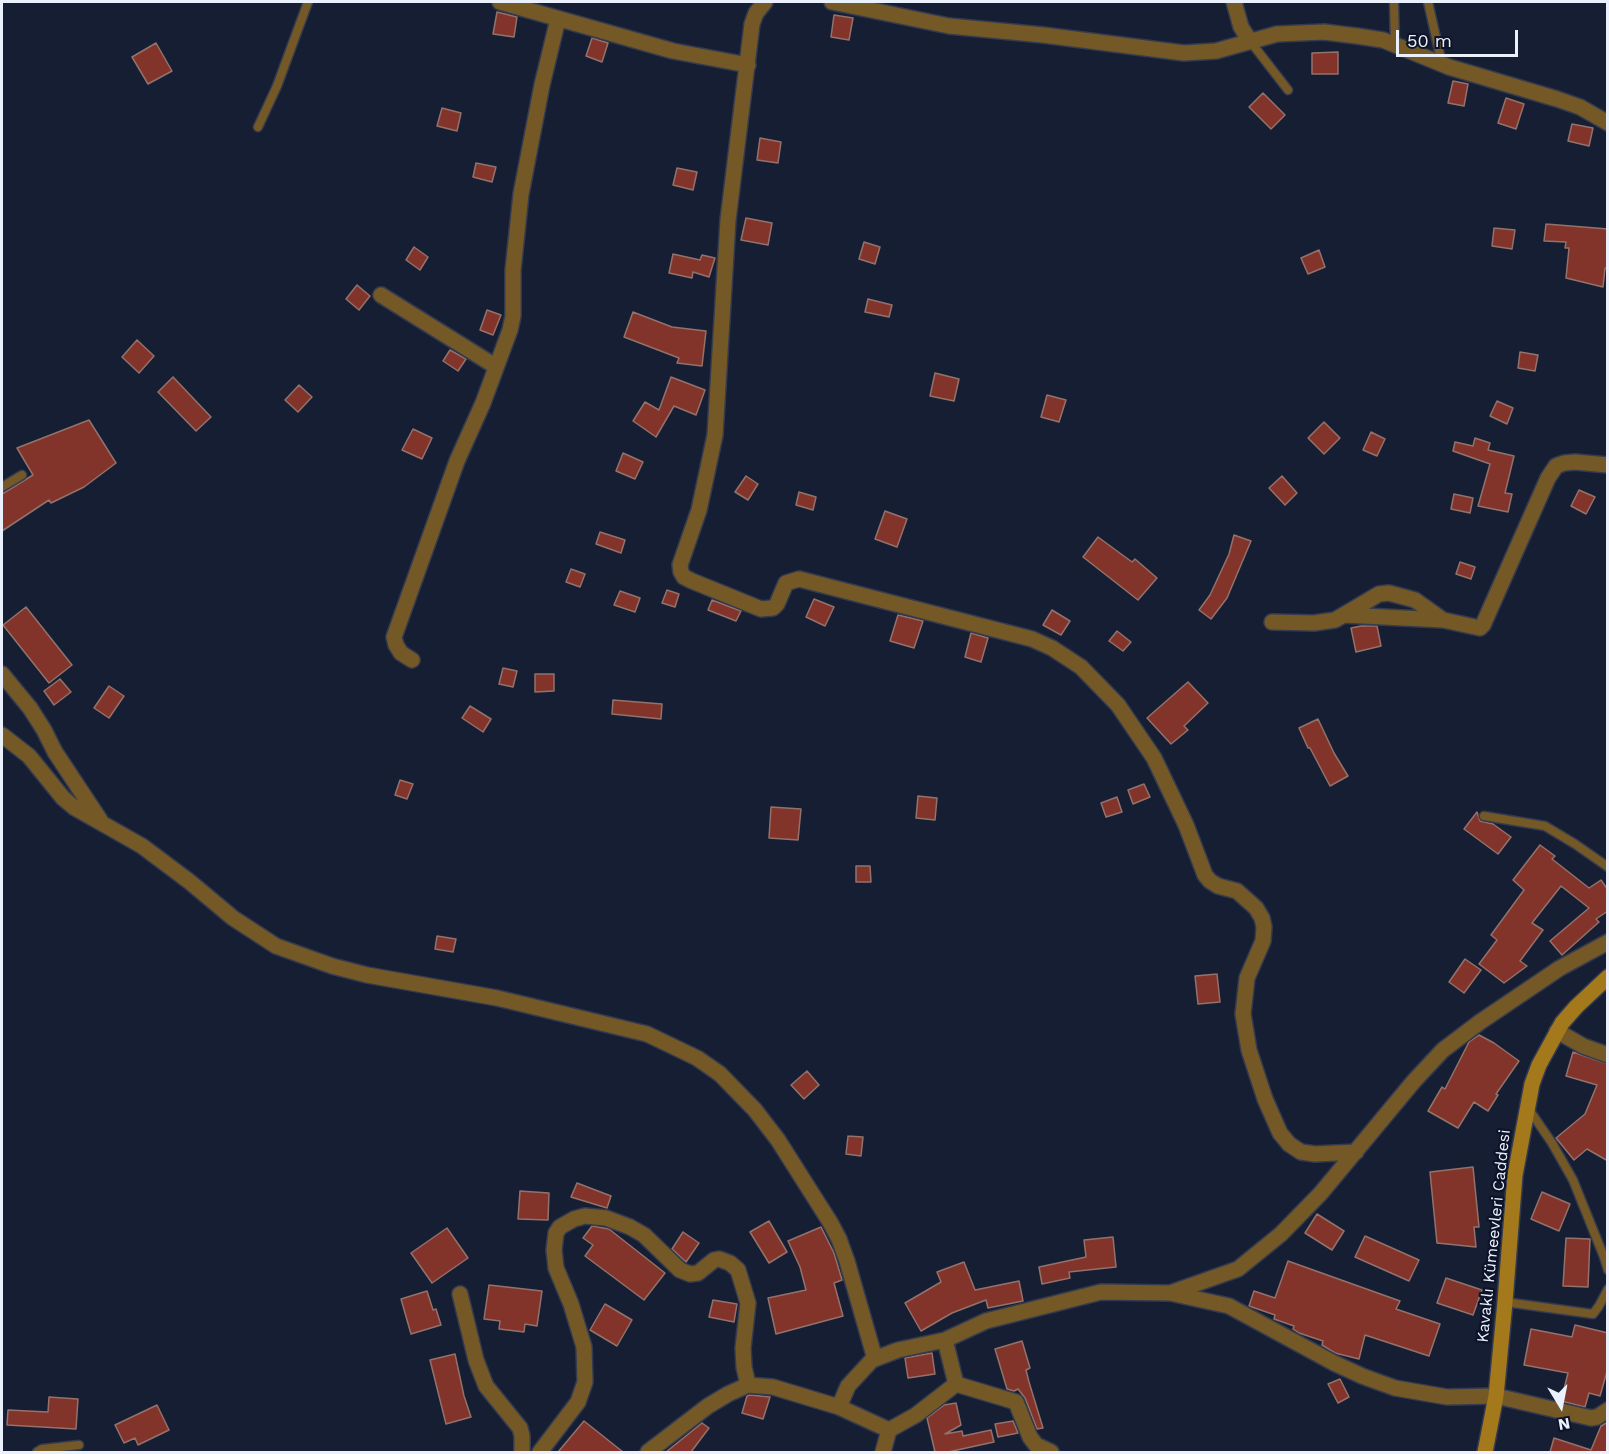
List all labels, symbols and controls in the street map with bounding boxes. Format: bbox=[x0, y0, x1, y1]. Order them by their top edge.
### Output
scale bar bbox=[1399, 18, 1520, 56]
text: 50 m bbox=[1407, 30, 1452, 51]
street label: Kavaklı Kümeevleri Caddesi bbox=[1473, 1129, 1515, 1343]
north arrow bbox=[1531, 1376, 1591, 1436]
text: N bbox=[1557, 1414, 1572, 1435]

